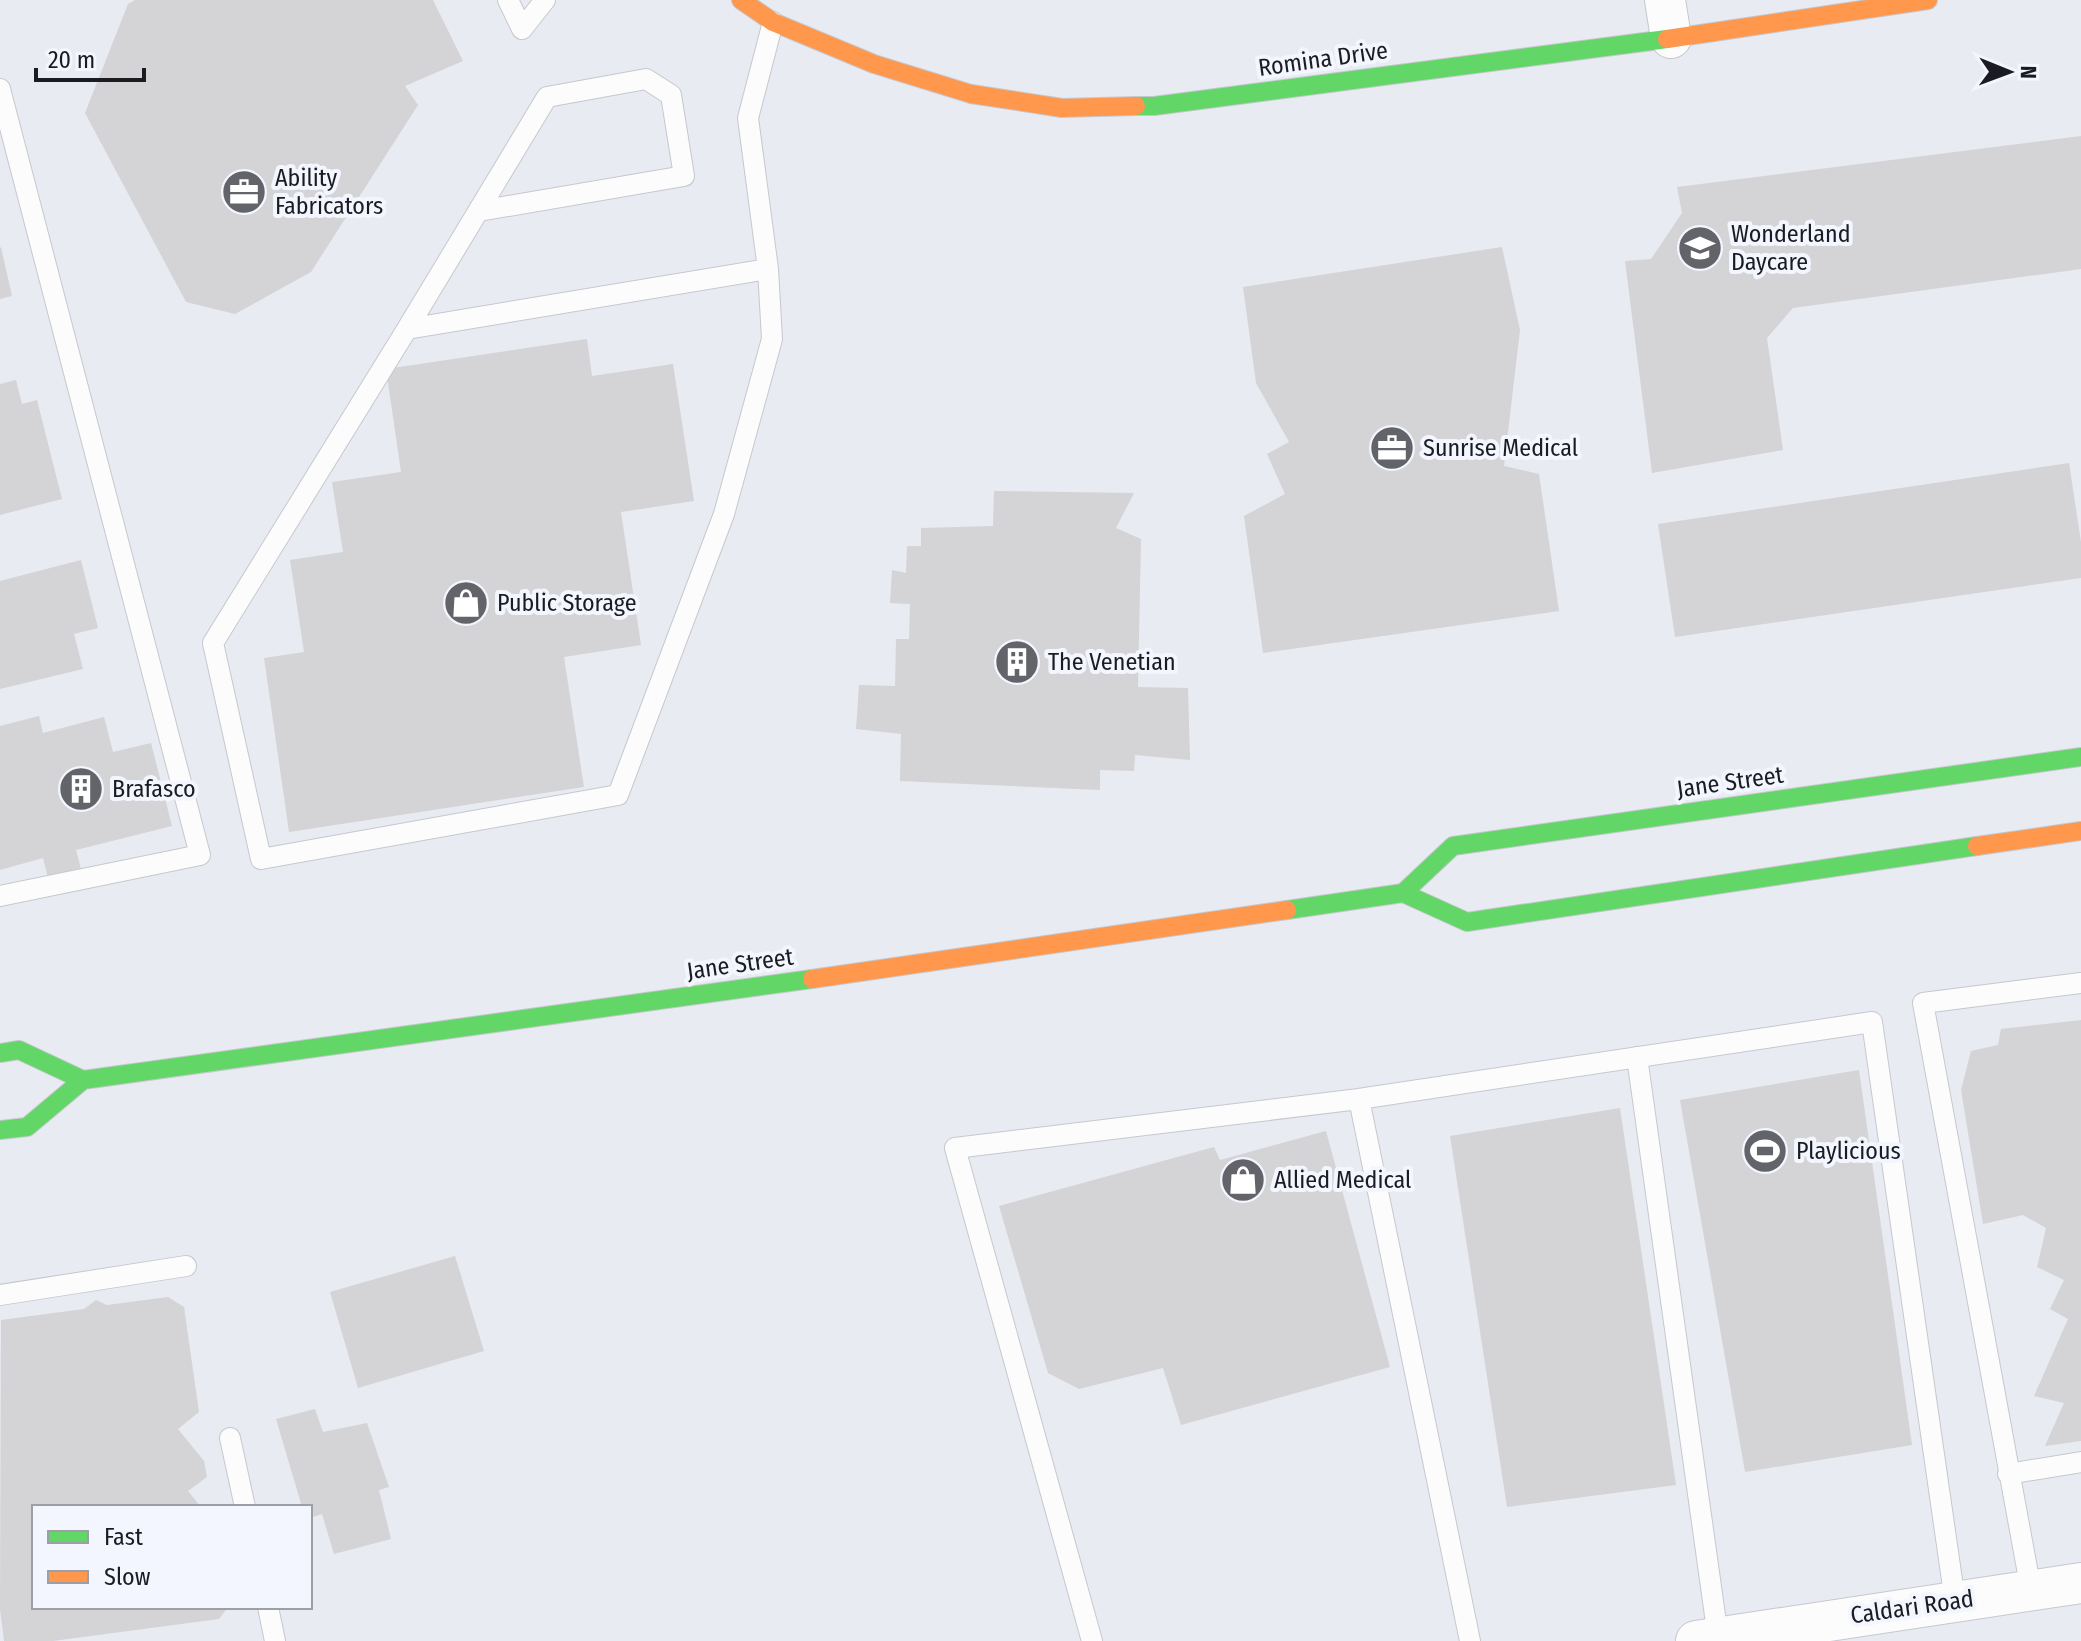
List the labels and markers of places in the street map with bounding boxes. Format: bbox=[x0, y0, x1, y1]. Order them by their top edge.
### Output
place label: Ability Fabricators bbox=[275, 164, 383, 220]
office icon: Ability Fabricators bbox=[220, 168, 268, 216]
place label: Wonderland Daycare bbox=[1731, 220, 1851, 276]
school or university icon: Wonderland Daycare bbox=[1676, 224, 1724, 272]
office icon: Sunrise Medical bbox=[1368, 424, 1416, 472]
place label: Sunrise Medical bbox=[1423, 434, 1578, 462]
shop icon: Public Storage bbox=[442, 579, 490, 627]
place label: Public Storage bbox=[497, 589, 637, 617]
building icon: The Venetian bbox=[993, 638, 1041, 686]
place label: The Venetian bbox=[1048, 648, 1176, 676]
building icon: Brafasco bbox=[57, 765, 105, 813]
place label: Brafasco bbox=[112, 775, 196, 803]
sports icon: Playlicious bbox=[1741, 1127, 1789, 1175]
place label: Playlicious bbox=[1796, 1137, 1901, 1165]
shop icon: Allied Medical bbox=[1219, 1156, 1267, 1204]
place label: Allied Medical bbox=[1274, 1166, 1411, 1194]

